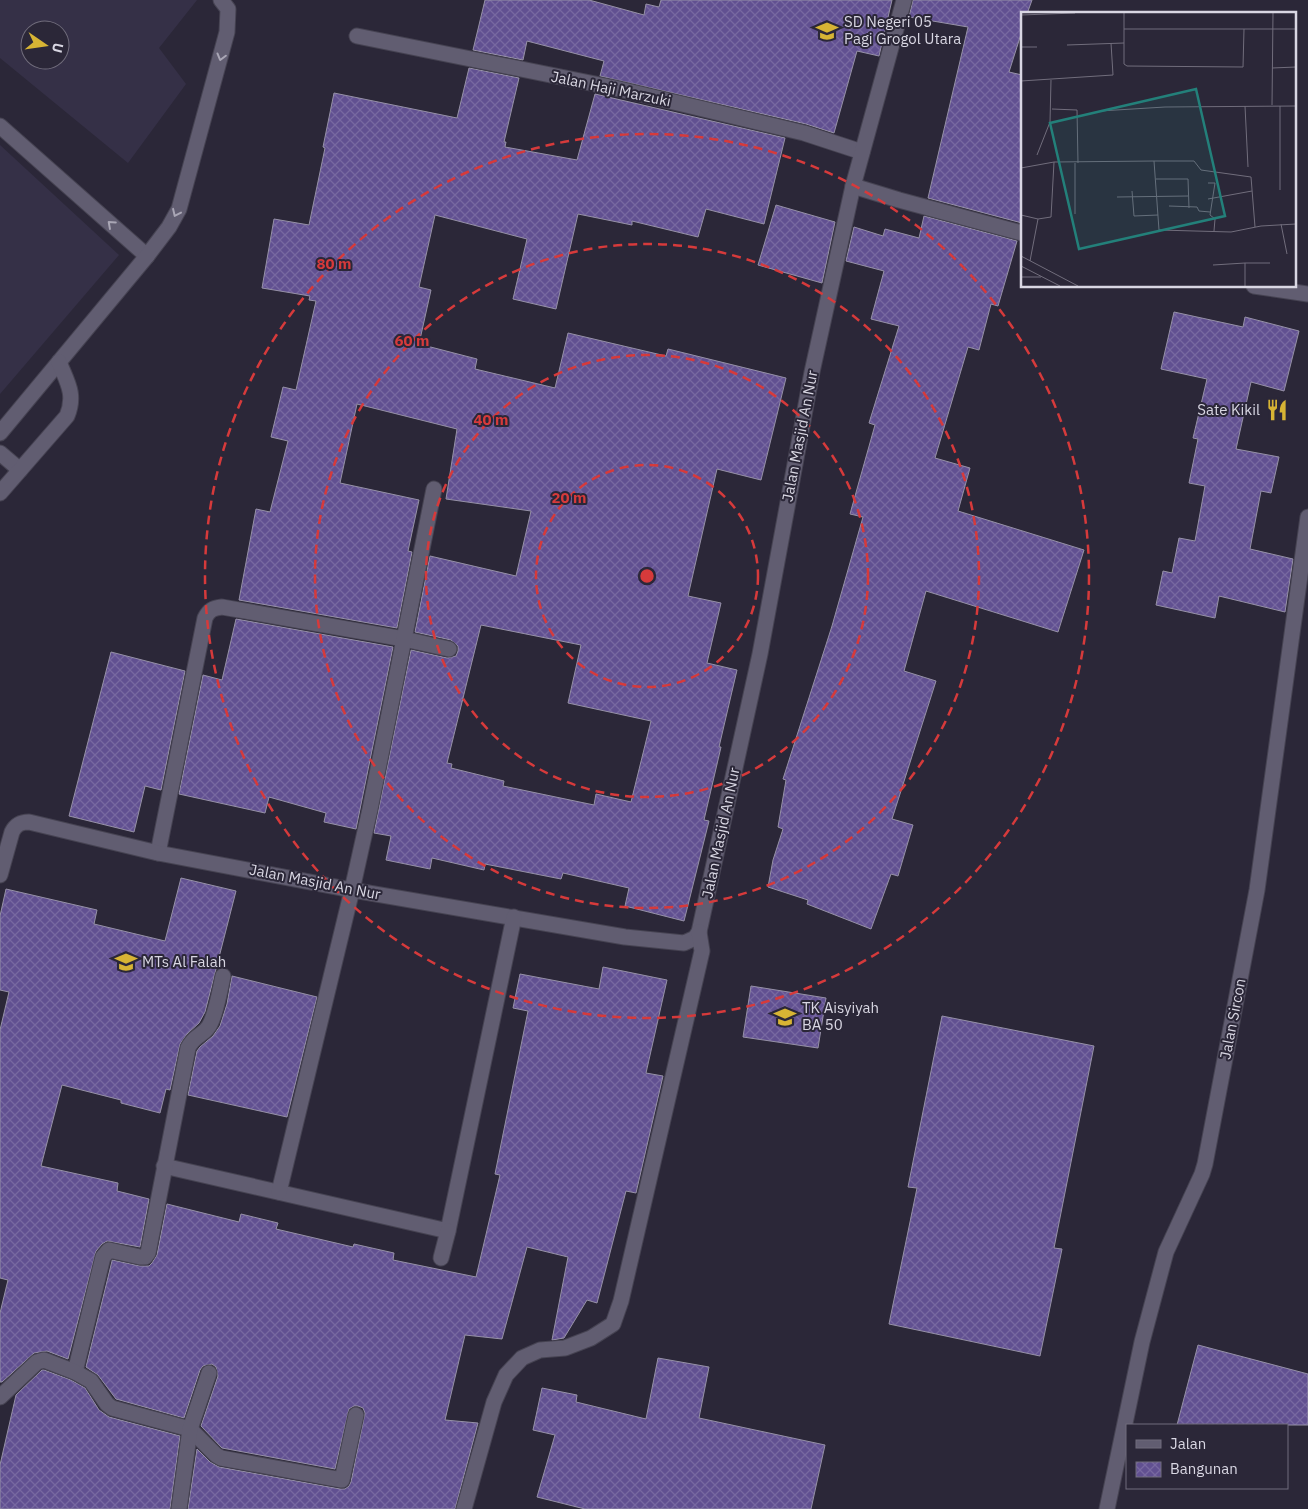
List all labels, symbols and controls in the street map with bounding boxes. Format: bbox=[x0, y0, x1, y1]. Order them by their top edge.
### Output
place label: SD Negeri 05 Pagi Grogol Utara bbox=[844, 12, 961, 48]
inset map bbox=[1021, 12, 1296, 288]
school or university icon: SD Negeri 05 Pagi Grogol Utara bbox=[814, 18, 840, 44]
north arrow bbox=[20, 20, 70, 70]
text: U bbox=[48, 41, 68, 55]
one-way arrow bbox=[216, 52, 226, 60]
street label: Jalan Haji Marzuki bbox=[549, 67, 673, 111]
one-way arrow bbox=[172, 208, 183, 217]
one-way arrow bbox=[107, 221, 116, 230]
text: 80 m bbox=[317, 254, 351, 273]
text: 60 m bbox=[395, 331, 429, 350]
street label: Jalan Masjid An Nur bbox=[777, 368, 822, 503]
restaurant icon: Sate Kikil bbox=[1264, 397, 1290, 423]
place label: Sate Kikil bbox=[1197, 400, 1260, 419]
text: 40 m bbox=[474, 410, 508, 429]
text: 20 m bbox=[552, 488, 586, 507]
centre of rings bbox=[638, 567, 656, 585]
street label: Jalan Masjid An Nur bbox=[697, 765, 744, 900]
street label: Jalan Masjid An Nur bbox=[248, 859, 383, 904]
school or university icon: MTs Al Falah bbox=[113, 949, 139, 975]
place label: MTs Al Falah bbox=[142, 952, 226, 971]
street label: Jalan Sircon bbox=[1215, 977, 1250, 1061]
place label: TK Aisyiyah BA 50 bbox=[802, 998, 879, 1034]
school or university icon: TK Aisyiyah BA 50 bbox=[772, 1004, 798, 1030]
legend bbox=[1126, 1424, 1288, 1489]
text: Jalan bbox=[1170, 1434, 1206, 1453]
text: Bangunan bbox=[1170, 1459, 1238, 1478]

